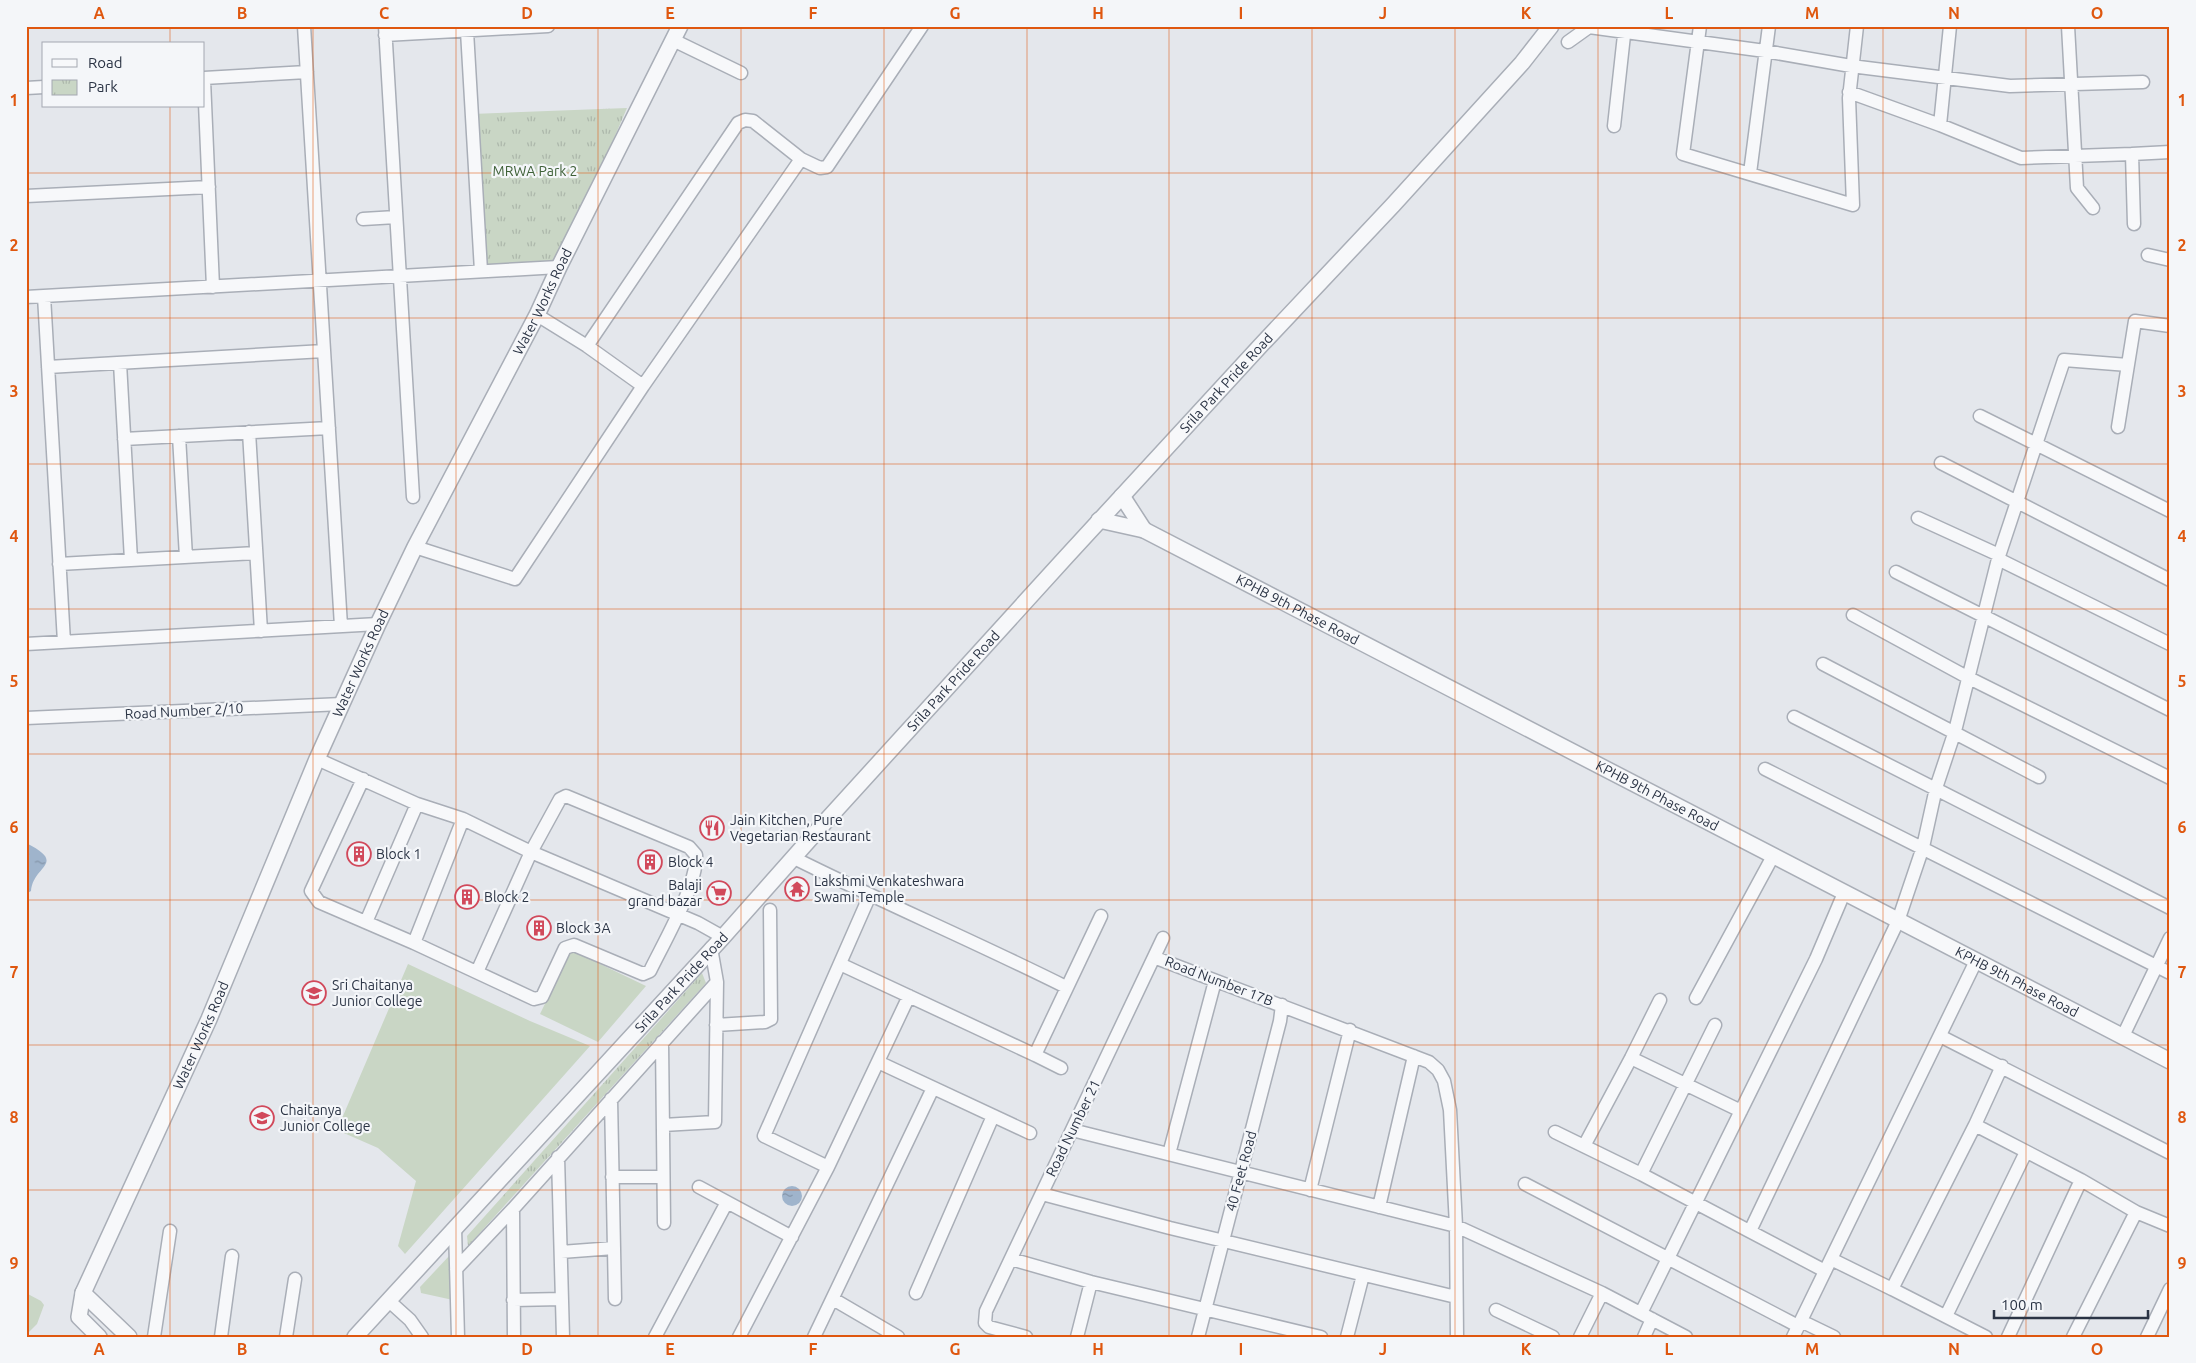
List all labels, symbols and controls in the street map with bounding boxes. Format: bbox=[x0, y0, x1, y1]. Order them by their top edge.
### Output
text: A bbox=[93, 4, 105, 22]
text: B bbox=[237, 4, 247, 22]
text: C bbox=[379, 4, 389, 22]
text: D bbox=[521, 4, 533, 22]
text: E bbox=[665, 4, 675, 22]
text: F bbox=[809, 4, 818, 22]
text: G bbox=[949, 4, 961, 22]
text: H bbox=[1092, 4, 1104, 22]
text: I bbox=[1239, 4, 1243, 22]
text: J bbox=[1379, 4, 1387, 22]
text: K bbox=[1521, 4, 1532, 22]
text: L bbox=[1665, 4, 1674, 22]
text: M bbox=[1805, 4, 1819, 22]
text: N bbox=[1948, 4, 1960, 22]
text: O bbox=[2091, 4, 2103, 22]
legend bbox=[42, 42, 205, 108]
text: Road bbox=[88, 54, 123, 71]
text: Park bbox=[88, 78, 118, 95]
text: 1 bbox=[9, 91, 19, 109]
text: 1 bbox=[2177, 91, 2187, 109]
park label: MRWA Park 2 bbox=[493, 163, 577, 179]
text: 2 bbox=[9, 236, 19, 254]
text: 2 bbox=[2177, 236, 2187, 254]
street label: Water Works Road bbox=[510, 245, 575, 357]
street label: Srila Park Pride Road bbox=[1176, 330, 1276, 436]
text: 3 bbox=[9, 382, 19, 400]
text: 3 bbox=[2177, 382, 2187, 400]
text: 4 bbox=[9, 527, 19, 545]
text: 4 bbox=[2177, 527, 2187, 545]
street label: KPHB 9th Phase Road bbox=[1233, 571, 1362, 648]
street label: Water Works Road bbox=[329, 607, 392, 719]
street label: Srila Park Pride Road bbox=[904, 627, 1003, 734]
text: 5 bbox=[9, 672, 19, 690]
text: 5 bbox=[2177, 672, 2187, 690]
street label: Road Number 2/10 bbox=[124, 700, 244, 722]
street label: KPHB 9th Phase Road bbox=[1593, 757, 1721, 834]
place label: Jain Kitchen, Pure Vegetarian Restaurant bbox=[730, 812, 871, 844]
restaurant icon: Jain Kitchen, Pure Vegetarian Restaurant bbox=[699, 815, 725, 841]
text: 6 bbox=[9, 818, 19, 836]
text: 6 bbox=[2177, 818, 2187, 836]
building icon: Block 1 bbox=[346, 841, 372, 867]
place label: Block 1 bbox=[376, 846, 421, 862]
building icon: Block 4 bbox=[637, 849, 663, 875]
place label: Block 4 bbox=[668, 854, 714, 870]
place label: Lakshmi Venkateshwara Swami Temple bbox=[814, 873, 964, 905]
temple icon: Lakshmi Venkateshwara Swami Temple bbox=[784, 876, 810, 902]
place label: Balaji grand bazar bbox=[628, 877, 703, 909]
supermarket icon: Balaji grand bazar bbox=[706, 880, 732, 906]
building icon: Block 2 bbox=[454, 884, 480, 910]
place label: Block 2 bbox=[484, 889, 529, 905]
building icon: Block 3A bbox=[526, 915, 552, 941]
place label: Block 3A bbox=[556, 920, 611, 936]
street label: Srila Park Pride Road bbox=[632, 929, 731, 1035]
street label: KPHB 9th Phase Road bbox=[1953, 943, 2081, 1020]
street label: Road Number 17B bbox=[1163, 953, 1275, 1009]
text: 7 bbox=[9, 963, 19, 981]
text: 7 bbox=[2177, 963, 2187, 981]
place label: Sri Chaitanya Junior College bbox=[332, 977, 423, 1009]
street label: Water Works Road bbox=[170, 979, 232, 1092]
school or university icon: Sri Chaitanya Junior College bbox=[301, 980, 327, 1006]
street label: Road Number 21 bbox=[1043, 1077, 1103, 1179]
place label: Chaitanya Junior College bbox=[280, 1102, 371, 1134]
school or university icon: Chaitanya Junior College bbox=[249, 1105, 275, 1131]
text: 8 bbox=[9, 1108, 19, 1126]
text: 8 bbox=[2177, 1108, 2187, 1126]
street label: 40 Feet Road bbox=[1223, 1129, 1259, 1213]
text: 9 bbox=[9, 1254, 19, 1272]
text: 9 bbox=[2177, 1254, 2187, 1272]
scale bar bbox=[1994, 1288, 2147, 1320]
text: 100 m bbox=[2001, 1296, 2043, 1313]
text: A bbox=[93, 1340, 105, 1358]
text: B bbox=[237, 1340, 247, 1358]
text: C bbox=[379, 1340, 389, 1358]
text: D bbox=[521, 1340, 533, 1358]
text: E bbox=[665, 1340, 675, 1358]
text: F bbox=[809, 1340, 818, 1358]
text: G bbox=[949, 1340, 961, 1358]
text: H bbox=[1092, 1340, 1104, 1358]
text: I bbox=[1239, 1340, 1243, 1358]
text: J bbox=[1379, 1340, 1387, 1358]
text: K bbox=[1521, 1340, 1532, 1358]
text: L bbox=[1665, 1340, 1674, 1358]
text: M bbox=[1805, 1340, 1819, 1358]
text: N bbox=[1948, 1340, 1960, 1358]
text: O bbox=[2091, 1340, 2103, 1358]

